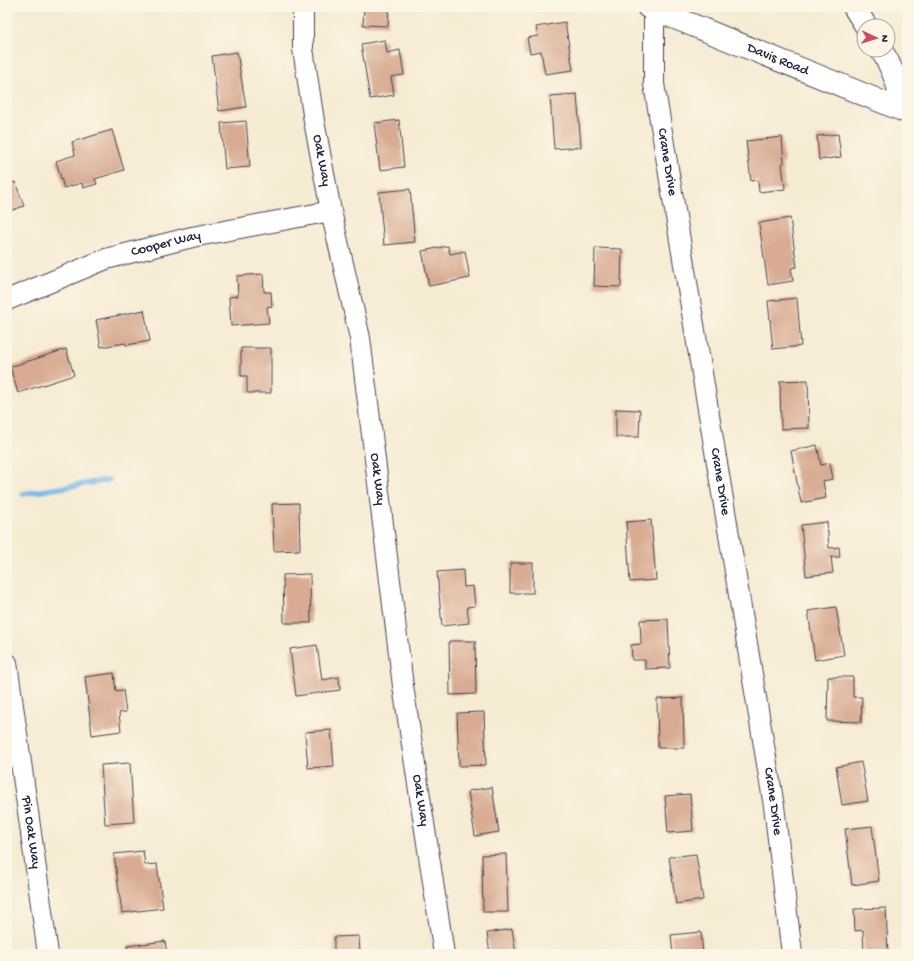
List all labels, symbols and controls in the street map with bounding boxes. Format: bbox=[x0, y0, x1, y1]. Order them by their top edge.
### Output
north arrow bbox=[856, 18, 896, 58]
text: N bbox=[878, 35, 890, 43]
street label: Davis Road bbox=[743, 39, 813, 80]
street label: Crane Drive bbox=[653, 127, 681, 198]
street label: Oak Way bbox=[308, 133, 335, 188]
street label: Cooper Way bbox=[129, 227, 202, 261]
street label: Crane Drive bbox=[706, 447, 734, 517]
street label: Oak Way bbox=[366, 452, 389, 506]
street label: Crane Drive bbox=[759, 766, 786, 837]
street label: Oak Way bbox=[408, 773, 433, 828]
street label: Pin Oak Way bbox=[17, 794, 44, 870]

